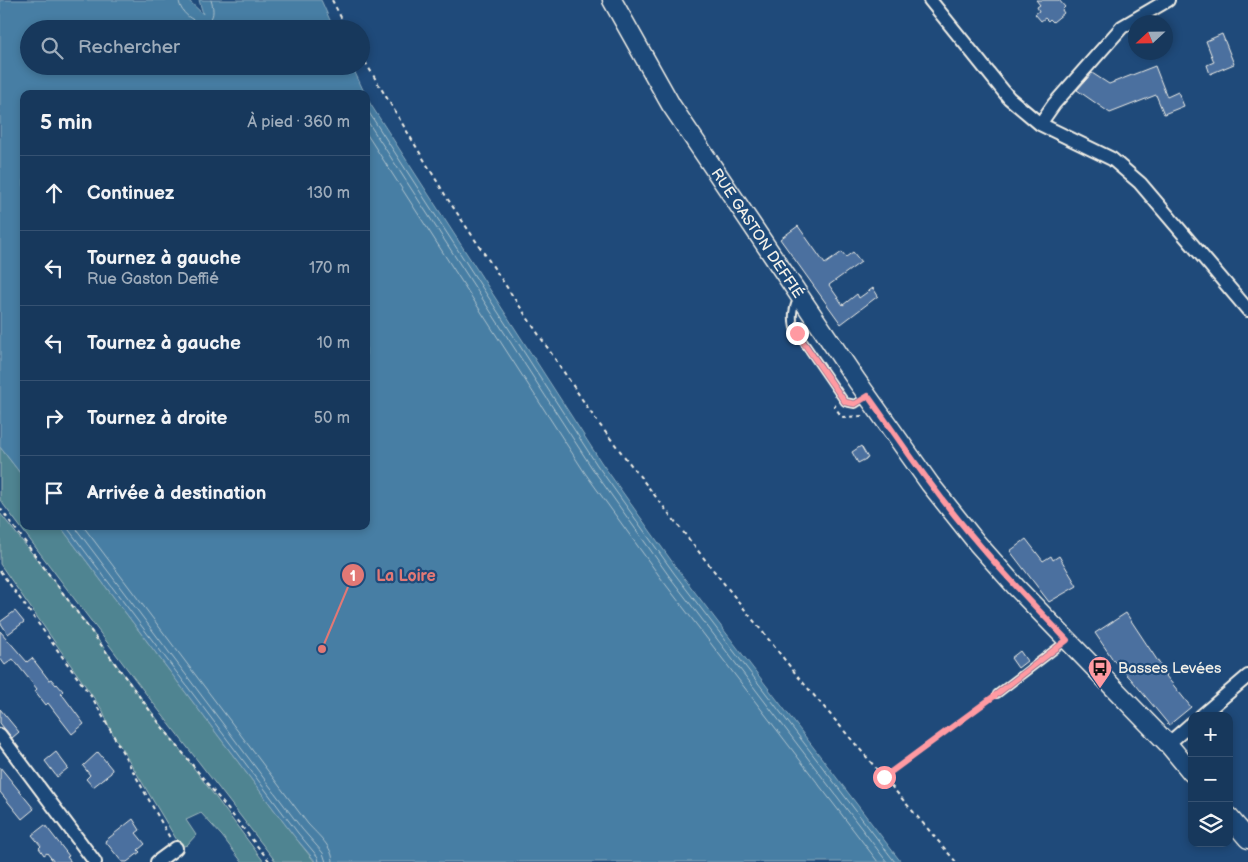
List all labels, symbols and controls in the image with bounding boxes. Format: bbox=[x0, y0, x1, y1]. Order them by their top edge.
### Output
north arrow bbox=[1128, 15, 1173, 60]
search box bbox=[20, 20, 370, 75]
icon: search bbox=[38, 34, 66, 62]
text: Rechercher bbox=[78, 36, 180, 59]
text: 5 min bbox=[40, 110, 93, 135]
text: À pied · 360 m bbox=[247, 113, 350, 132]
street label: RUE GASTON DEFFIÉ bbox=[707, 165, 808, 302]
icon: ahead bbox=[40, 179, 68, 207]
text: Continuez bbox=[87, 182, 174, 205]
text: 130 m bbox=[307, 184, 350, 203]
text: Tournez à gauche bbox=[87, 247, 241, 270]
icon: left bbox=[40, 254, 68, 282]
text: 170 m bbox=[309, 259, 350, 278]
text: Rue Gaston Deffié bbox=[87, 270, 219, 289]
route end bbox=[786, 322, 809, 345]
icon: left bbox=[40, 329, 68, 357]
text: Tournez à gauche bbox=[87, 332, 241, 355]
text: 10 m bbox=[317, 334, 350, 353]
icon: right bbox=[40, 404, 68, 432]
text: Tournez à droite bbox=[87, 407, 228, 430]
text: 50 m bbox=[314, 409, 350, 428]
icon: arrive bbox=[40, 479, 68, 507]
text: Arrivée à destination bbox=[87, 482, 266, 505]
callout: La Loire bbox=[341, 560, 445, 591]
text: 1 bbox=[350, 567, 356, 586]
text: La Loire bbox=[376, 567, 436, 586]
bus stop icon: Basses Levées bbox=[1087, 655, 1113, 689]
place label: Basses Levées bbox=[1118, 659, 1222, 678]
map controls bbox=[1188, 712, 1233, 847]
button: + bbox=[1188, 712, 1233, 757]
button: − bbox=[1188, 757, 1233, 802]
route start bbox=[873, 766, 896, 789]
button: layers bbox=[1188, 802, 1233, 847]

